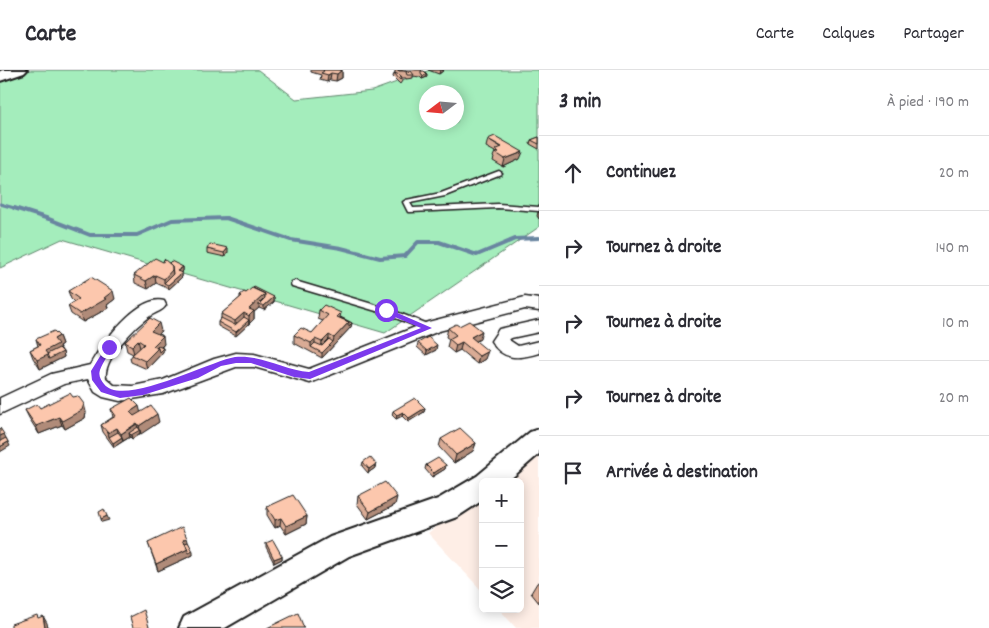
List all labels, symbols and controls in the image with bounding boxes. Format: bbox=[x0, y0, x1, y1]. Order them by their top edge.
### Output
text: Carte bbox=[25, 18, 76, 52]
text: Carte bbox=[756, 22, 794, 47]
text: Calques bbox=[822, 22, 875, 47]
text: Partager bbox=[903, 22, 964, 47]
north arrow bbox=[419, 85, 464, 130]
text: 3 min bbox=[559, 88, 601, 118]
text: À pied · 190 m bbox=[887, 91, 969, 114]
icon: ahead bbox=[559, 159, 587, 187]
text: Continuez bbox=[606, 160, 676, 187]
text: 20 m bbox=[939, 162, 969, 185]
icon: right bbox=[559, 234, 587, 262]
text: Tournez à droite bbox=[606, 235, 721, 262]
text: 140 m bbox=[935, 237, 969, 260]
route start bbox=[375, 299, 398, 322]
icon: right bbox=[559, 309, 587, 337]
text: Tournez à droite bbox=[606, 310, 721, 337]
text: 10 m bbox=[942, 312, 969, 335]
route end bbox=[98, 336, 121, 359]
icon: right bbox=[559, 384, 587, 412]
text: Tournez à droite bbox=[606, 385, 721, 412]
text: 20 m bbox=[939, 387, 969, 410]
icon: arrive bbox=[559, 459, 587, 487]
text: Arrivée à destination bbox=[606, 460, 758, 487]
map controls bbox=[479, 478, 524, 613]
button: + bbox=[479, 478, 524, 523]
button: − bbox=[479, 523, 524, 568]
button: layers bbox=[479, 568, 524, 613]

